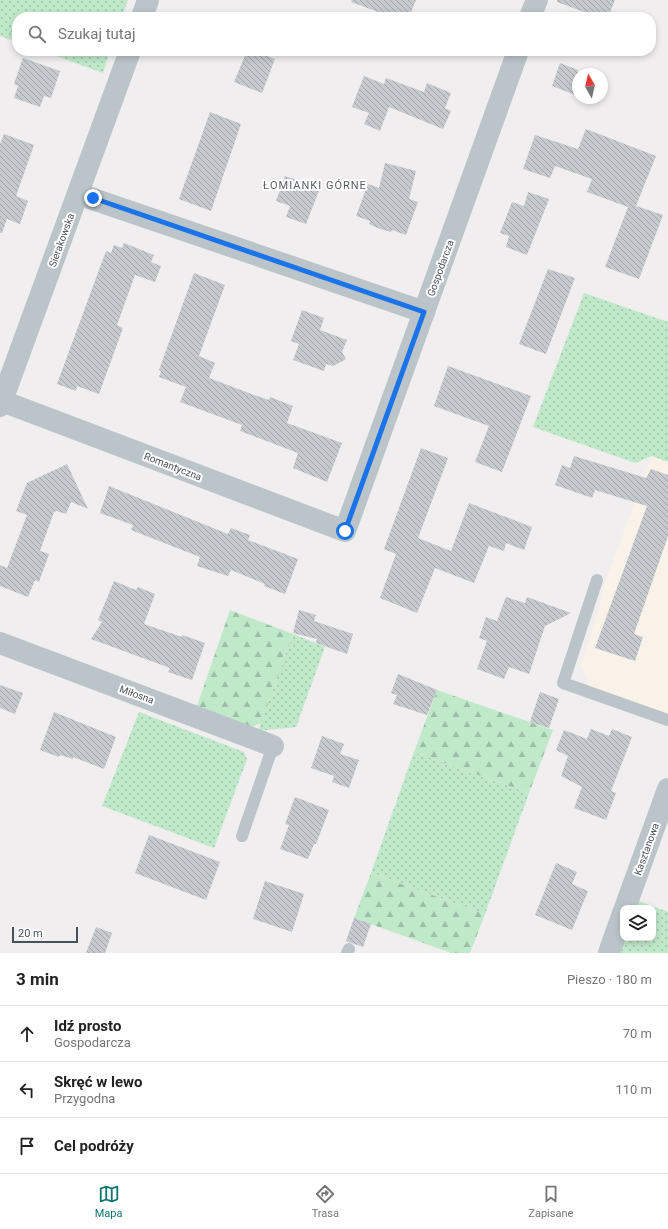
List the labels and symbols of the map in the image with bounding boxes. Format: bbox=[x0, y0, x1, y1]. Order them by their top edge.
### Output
north arrow bbox=[572, 68, 608, 104]
district label: ŁOMIANKI GÓRNE bbox=[263, 179, 367, 192]
route end bbox=[84, 189, 102, 207]
street label: Sierakowska bbox=[47, 212, 76, 268]
street label: Gospodarcza bbox=[425, 239, 456, 298]
street label: Romantyczna bbox=[143, 450, 203, 482]
route start bbox=[336, 522, 354, 540]
street label: Miłosna bbox=[118, 683, 155, 706]
street label: Kasztanowa bbox=[632, 822, 661, 877]
scale bar bbox=[12, 925, 78, 944]

